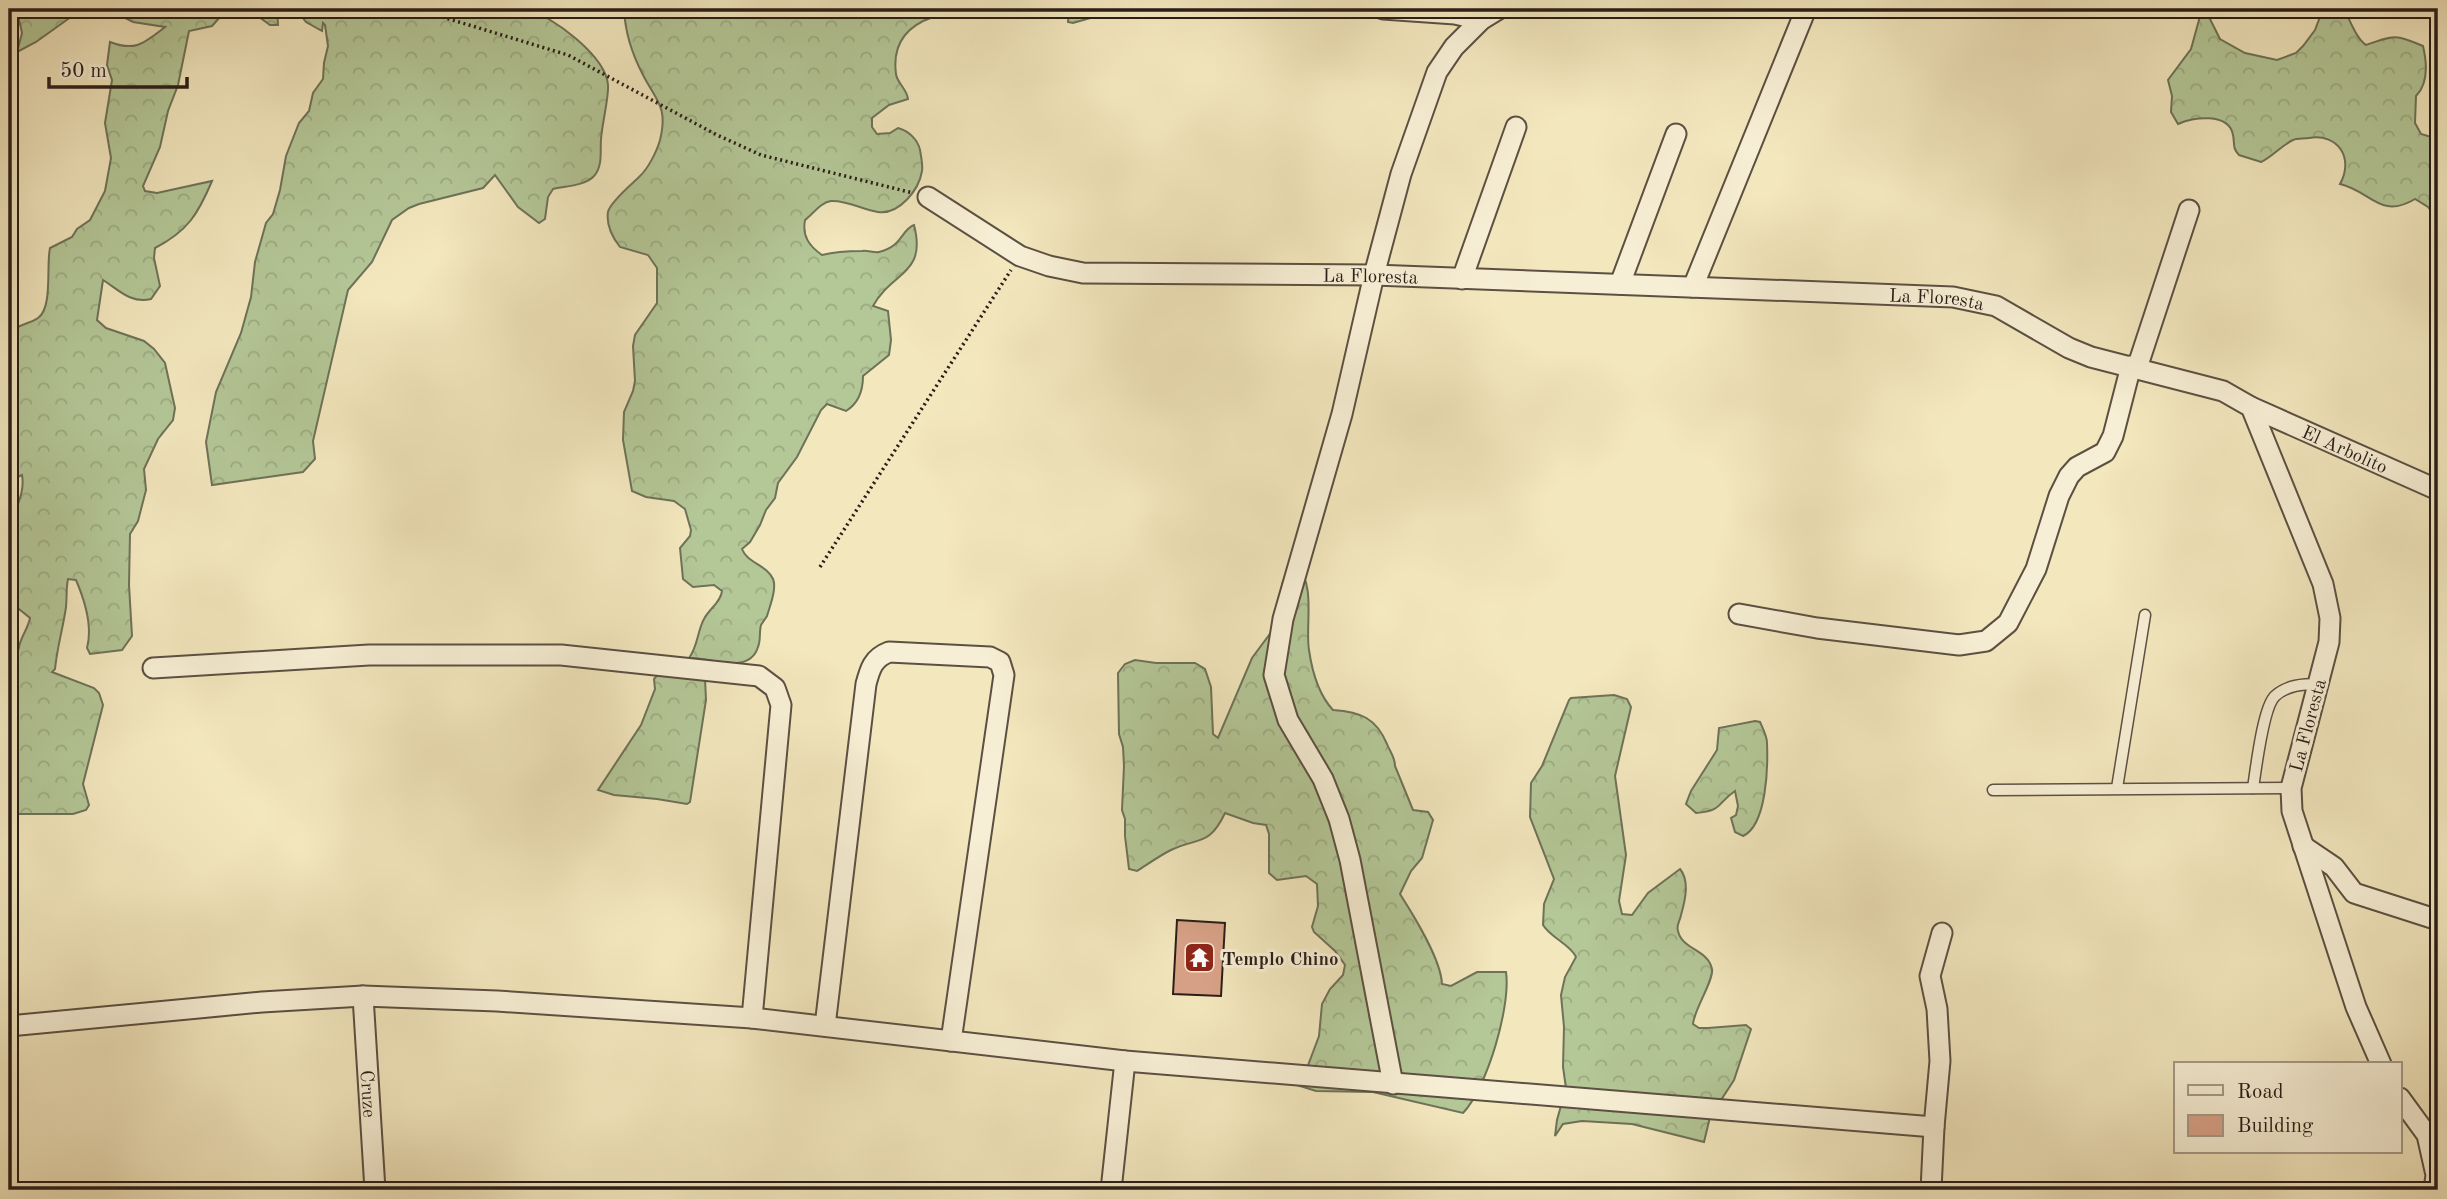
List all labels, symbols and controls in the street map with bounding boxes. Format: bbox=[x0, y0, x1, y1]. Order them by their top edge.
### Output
scale bar bbox=[49, 46, 187, 90]
text: 50 m bbox=[60, 61, 107, 82]
street label: La Floresta bbox=[1322, 268, 1419, 289]
street label: La Floresta bbox=[1889, 288, 1986, 315]
street label: El Arbolito bbox=[2298, 424, 2390, 478]
street label: La Floresta bbox=[2288, 676, 2331, 774]
temple icon: Templo Chino bbox=[1182, 941, 1216, 975]
place label: Templo Chino bbox=[1222, 951, 1339, 970]
legend bbox=[2174, 1062, 2402, 1154]
street label: Cruze bbox=[356, 1070, 378, 1118]
text: Road bbox=[2237, 1082, 2284, 1103]
text: Building bbox=[2237, 1116, 2314, 1137]

